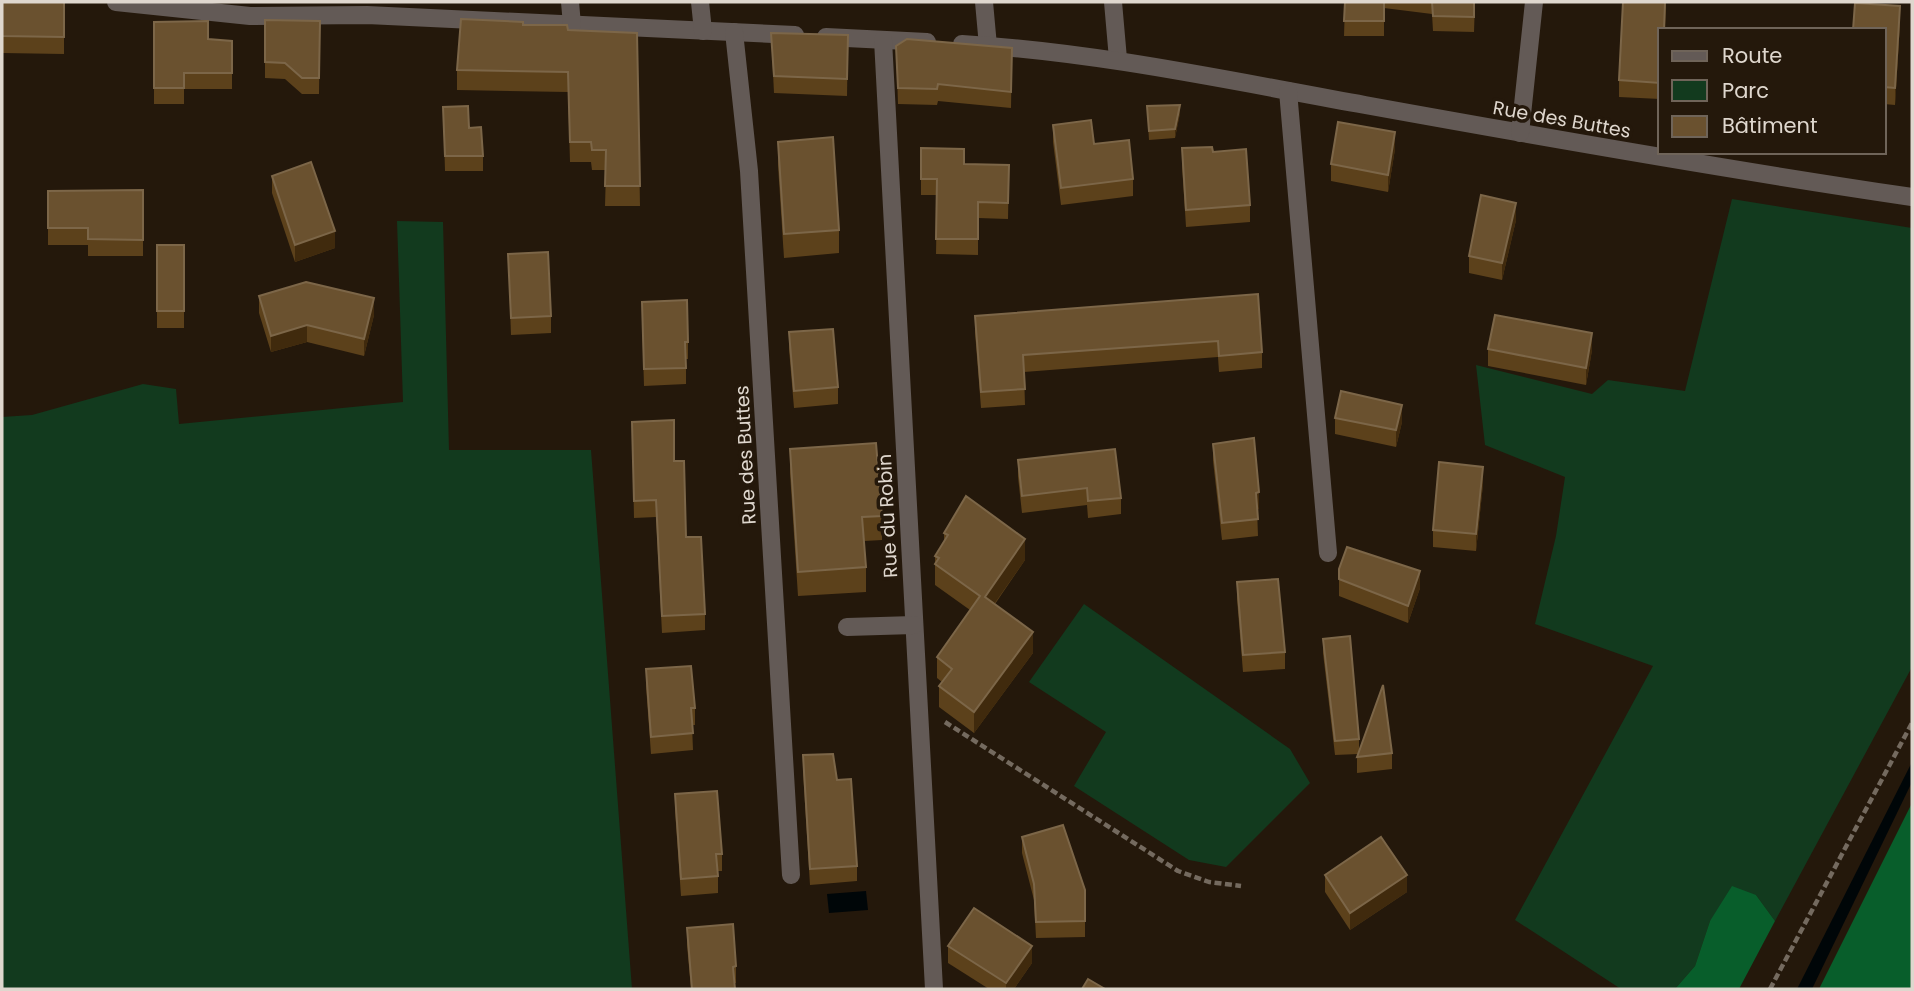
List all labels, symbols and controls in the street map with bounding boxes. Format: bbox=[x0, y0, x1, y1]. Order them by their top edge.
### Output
legend bbox=[1658, 28, 1886, 154]
text: Route bbox=[1722, 41, 1782, 70]
text: Parc bbox=[1722, 76, 1769, 105]
street label: Rue des Buttes bbox=[1491, 94, 1633, 145]
text: Bâtiment bbox=[1722, 111, 1818, 140]
street label: Rue des Buttes bbox=[728, 385, 763, 525]
street label: Rue du Robin bbox=[871, 453, 904, 579]

